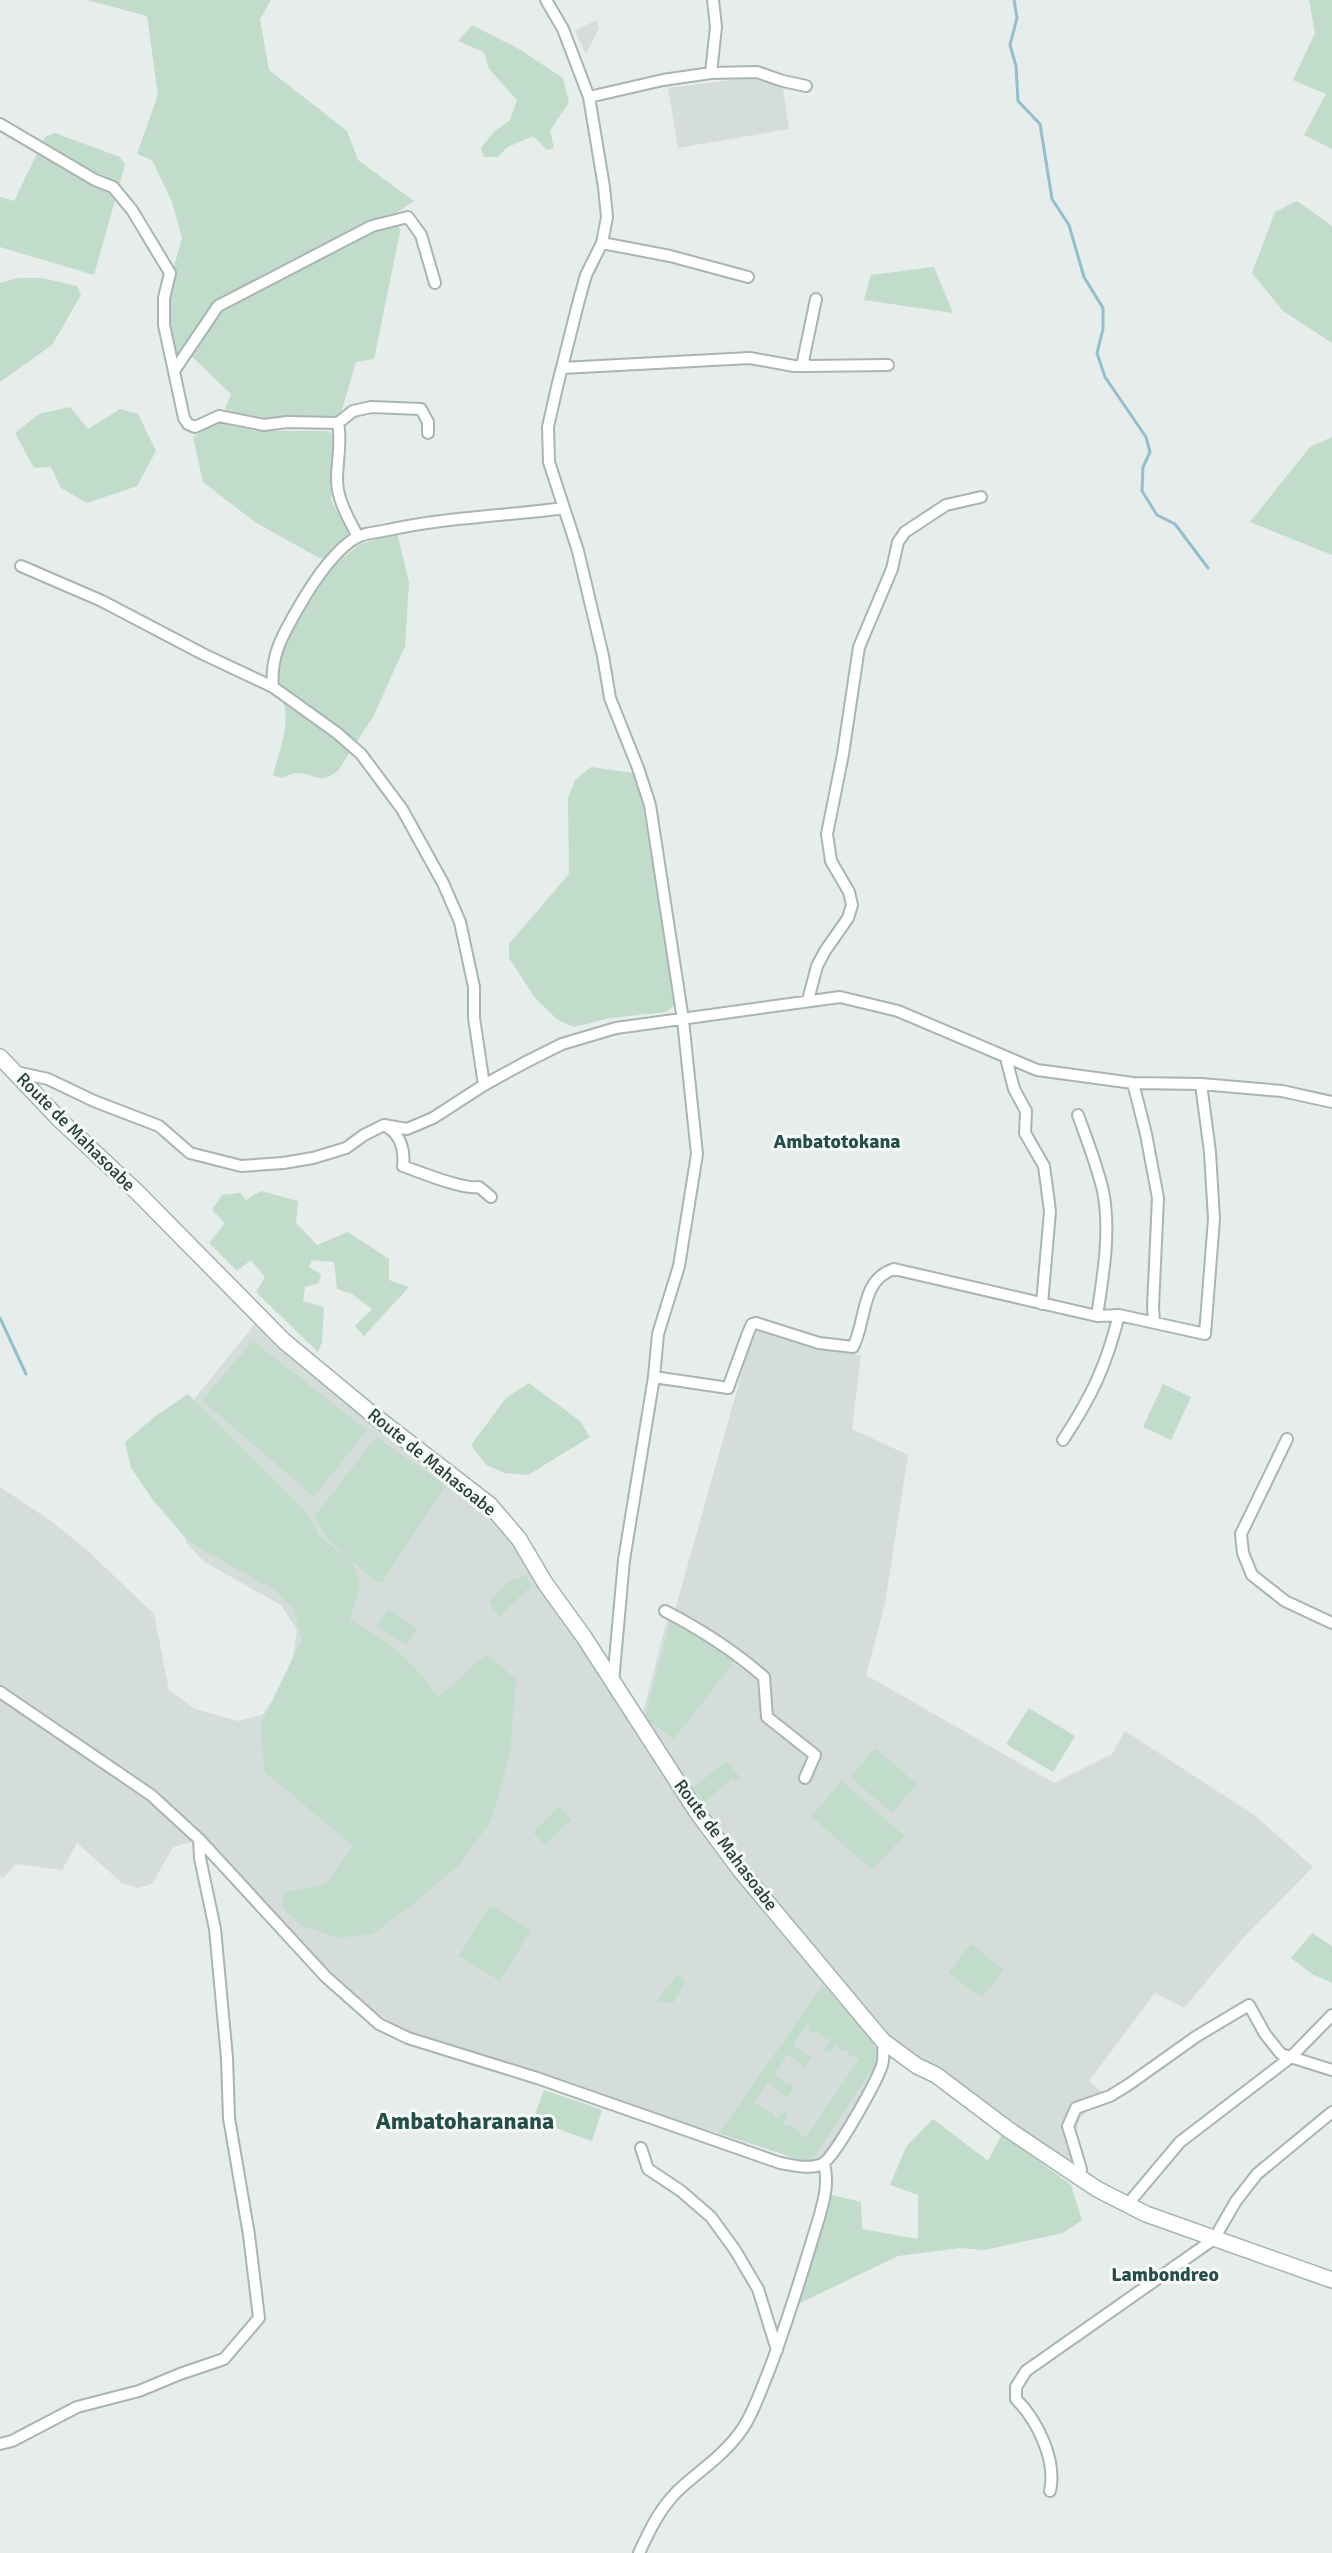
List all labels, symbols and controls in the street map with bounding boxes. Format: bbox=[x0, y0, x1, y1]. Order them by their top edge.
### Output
street label: Route de Mahasoabe bbox=[12, 1068, 140, 1196]
district label: Ambatotokana bbox=[773, 1129, 901, 1154]
street label: Route de Mahasoabe bbox=[363, 1403, 501, 1521]
street label: Route de Mahasoabe bbox=[669, 1775, 783, 1915]
district label: Ambatoharanana bbox=[376, 2106, 554, 2136]
district label: Lambondreo bbox=[1111, 2262, 1219, 2287]

